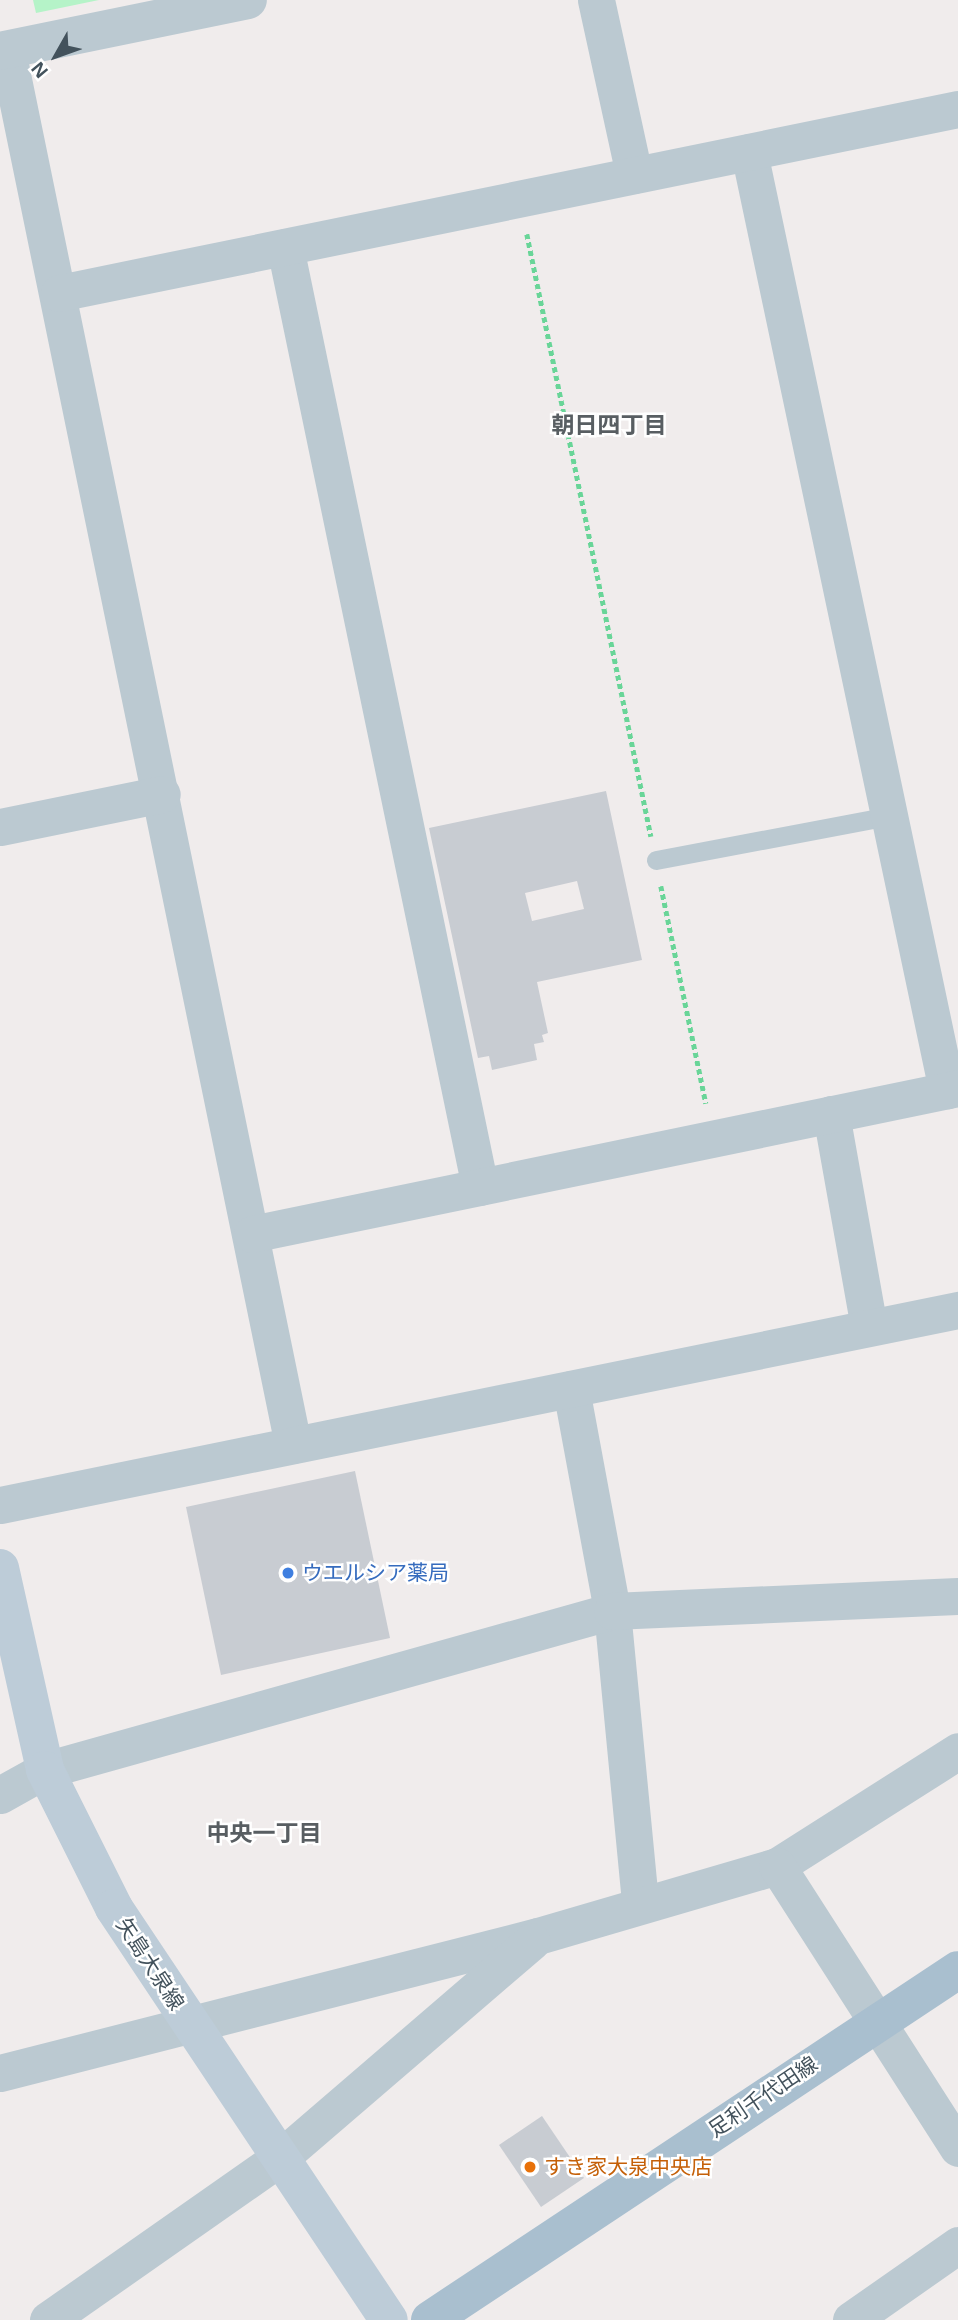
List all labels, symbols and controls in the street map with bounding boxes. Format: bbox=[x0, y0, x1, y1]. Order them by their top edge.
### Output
north arrow bbox=[21, 21, 91, 91]
text: N bbox=[27, 58, 52, 82]
district label: 朝日四丁目 bbox=[552, 411, 666, 439]
place label: ウエルシア薬局 bbox=[302, 1560, 449, 1586]
marker: ウエルシア薬局 bbox=[280, 1565, 296, 1581]
district label: 中央一丁目 bbox=[207, 1819, 321, 1847]
street label: 矢島大泉線 bbox=[111, 1913, 189, 2015]
street label: 足利千代田線 bbox=[704, 2051, 822, 2143]
place label: すき家大泉中央店 bbox=[544, 2154, 712, 2180]
marker: すき家大泉中央店 bbox=[522, 2159, 538, 2175]

